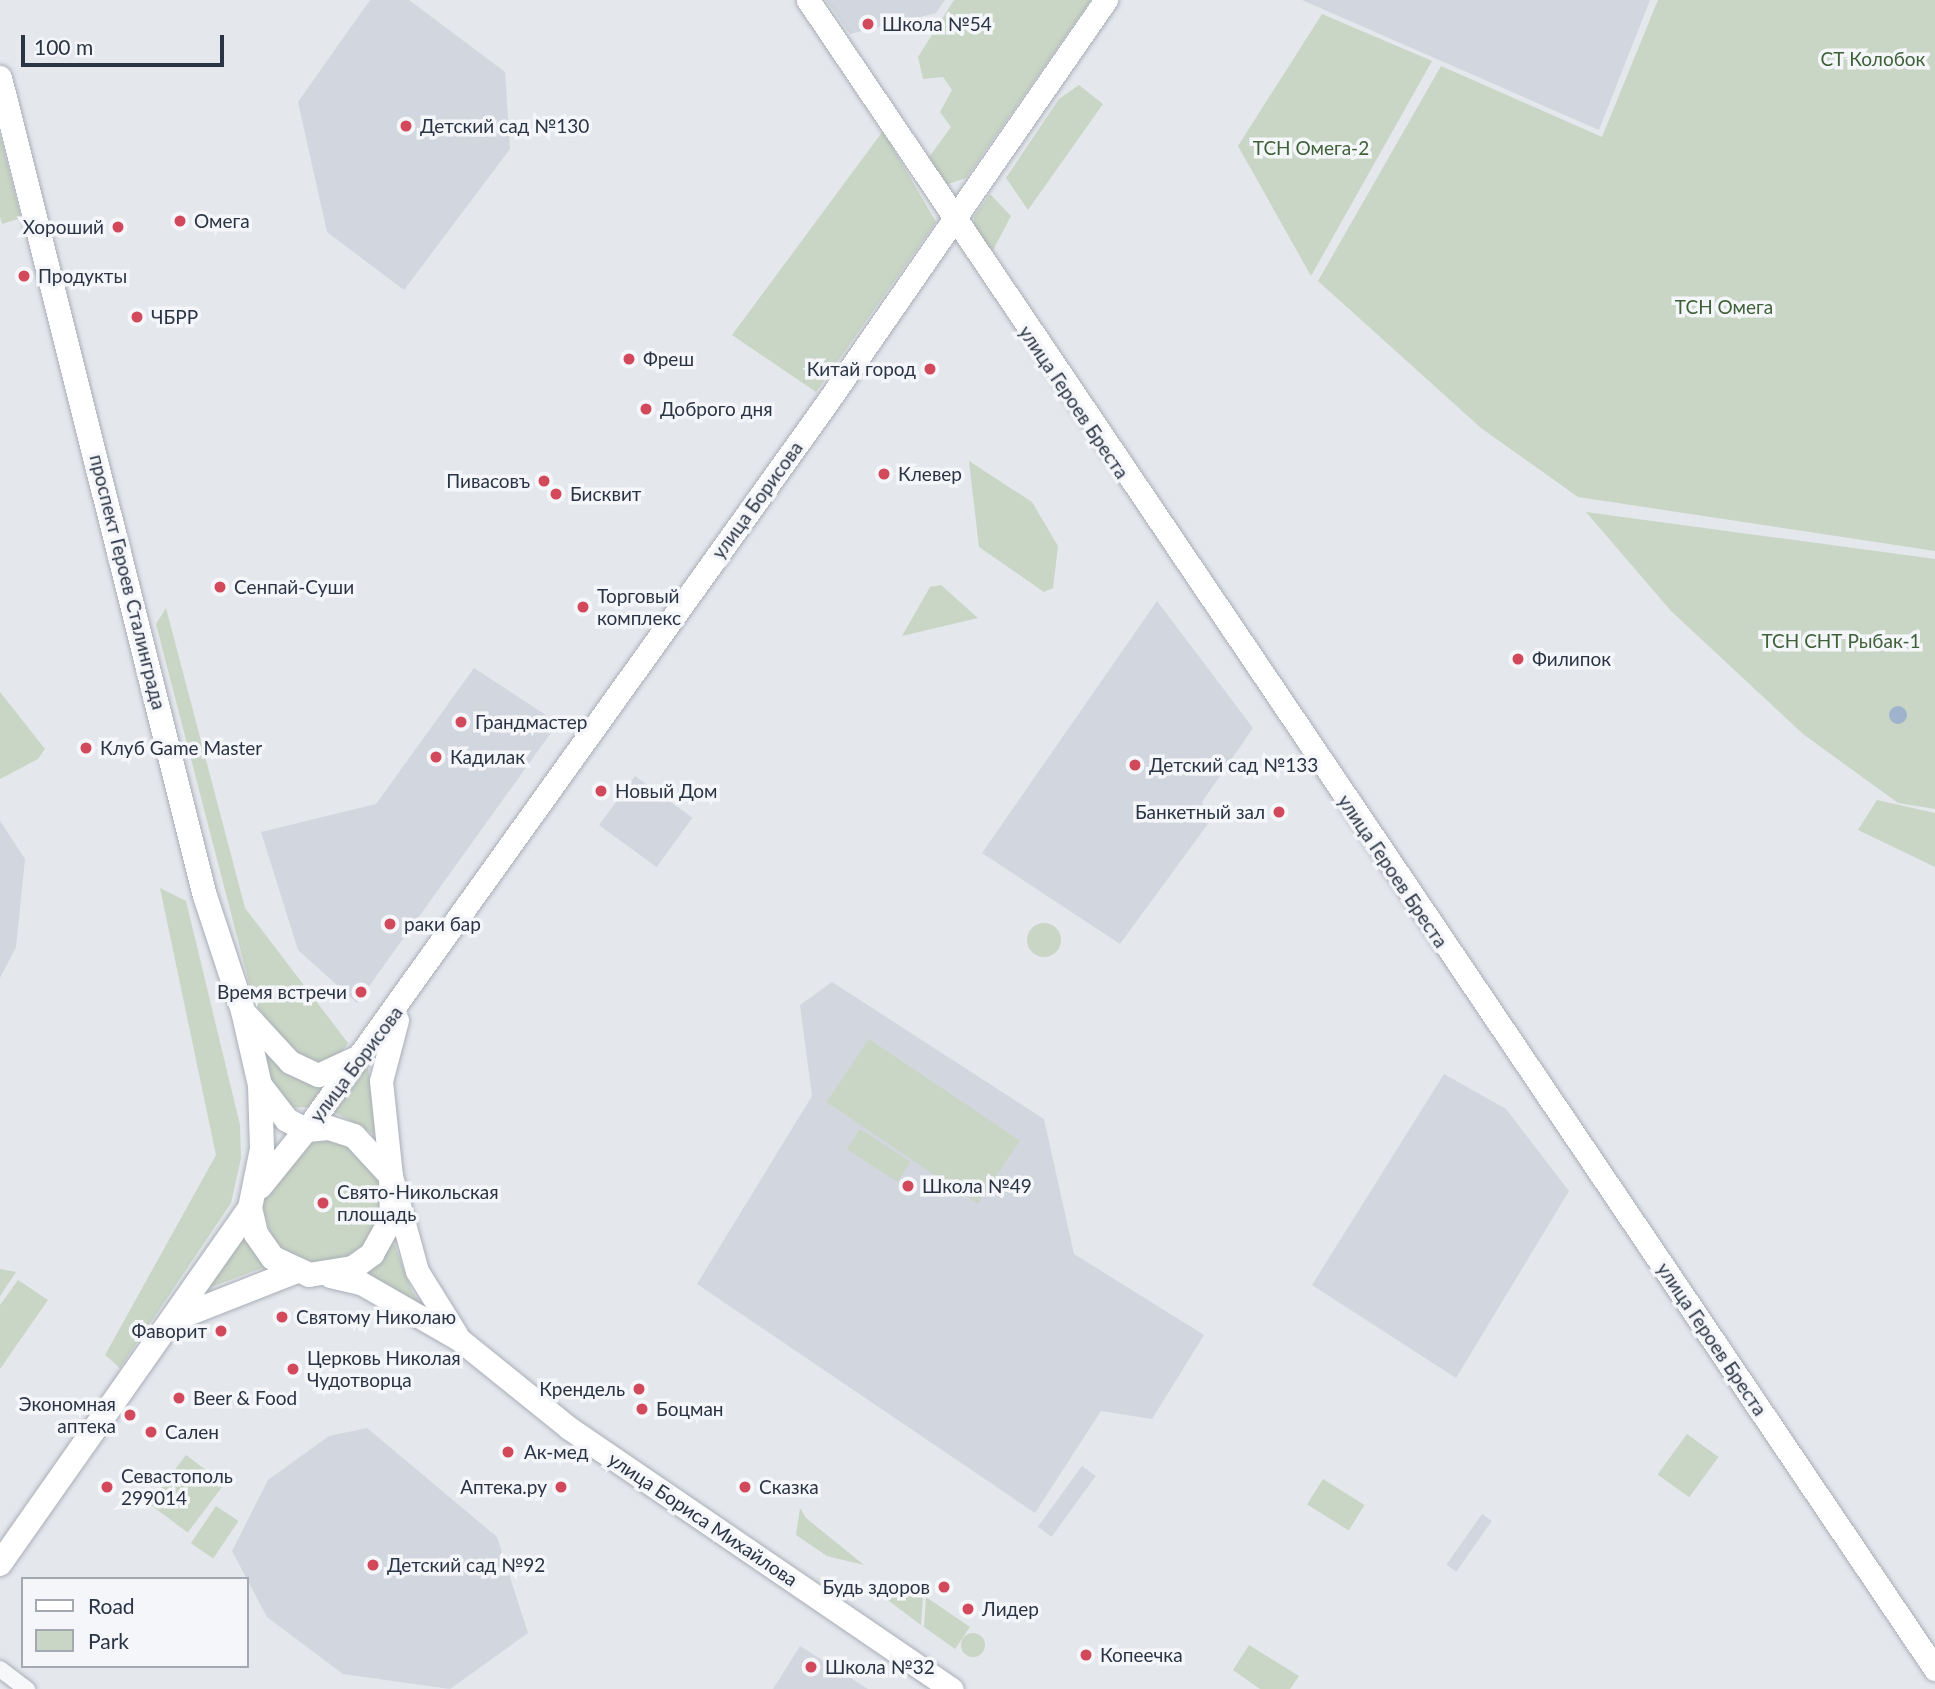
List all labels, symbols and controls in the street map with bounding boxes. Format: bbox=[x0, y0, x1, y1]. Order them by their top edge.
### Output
place label: Школа №54 bbox=[882, 13, 992, 35]
marker: Школа №54 bbox=[860, 16, 876, 32]
scale bar bbox=[24, 21, 228, 65]
text: 100 m bbox=[34, 34, 93, 59]
park label: СТ Колобок bbox=[1821, 48, 1925, 70]
place label: Детский сад №130 bbox=[420, 115, 589, 137]
marker: Детский сад №130 bbox=[398, 118, 414, 134]
park label: ТСН Омега-2 bbox=[1253, 137, 1369, 159]
place label: Омега bbox=[194, 210, 250, 232]
marker: Омега bbox=[172, 213, 188, 229]
place label: Хороший bbox=[23, 216, 104, 238]
marker: Хороший bbox=[110, 219, 126, 235]
place label: Продукты bbox=[38, 265, 127, 287]
marker: Продукты bbox=[16, 268, 32, 284]
park label: ТСН Омега bbox=[1675, 296, 1773, 318]
place label: ЧБРР bbox=[151, 306, 198, 328]
marker: ЧБРР bbox=[129, 309, 145, 325]
street label: улица Героев Бреста bbox=[1014, 321, 1134, 483]
place label: Фреш bbox=[643, 348, 694, 370]
marker: Фреш bbox=[621, 351, 637, 367]
place label: Китай город bbox=[807, 358, 916, 380]
marker: Китай город bbox=[922, 361, 938, 377]
place label: Доброго дня bbox=[660, 398, 772, 420]
marker: Доброго дня bbox=[638, 401, 654, 417]
street label: улица Борисова bbox=[707, 437, 807, 563]
street label: проспект Героев Сталинграда bbox=[85, 452, 171, 712]
place label: Клевер bbox=[898, 463, 962, 485]
marker: Клевер bbox=[876, 466, 892, 482]
place label: Пивасовъ bbox=[446, 470, 530, 492]
marker: Пивасовъ bbox=[536, 473, 552, 489]
place label: Бисквит bbox=[570, 483, 641, 505]
marker: Бисквит bbox=[548, 486, 564, 502]
place label: Сенпай-Суши bbox=[234, 576, 354, 598]
marker: Сенпай-Суши bbox=[212, 579, 228, 595]
place label: Торговый комплекс bbox=[597, 585, 681, 629]
marker: Торговый комплекс bbox=[575, 599, 591, 615]
park label: ТСН СНТ Рыбак-1 bbox=[1761, 630, 1921, 652]
place label: Филипок bbox=[1532, 648, 1611, 670]
marker: Филипок bbox=[1510, 651, 1526, 667]
place label: Грандмастер bbox=[475, 711, 587, 733]
marker: Грандмастер bbox=[453, 714, 469, 730]
place label: Клуб Game Master bbox=[100, 737, 262, 759]
marker: Клуб Game Master bbox=[78, 740, 94, 756]
place label: Кадилак bbox=[450, 746, 525, 768]
marker: Кадилак bbox=[428, 749, 444, 765]
place label: Детский сад №133 bbox=[1149, 754, 1318, 776]
marker: Детский сад №133 bbox=[1127, 757, 1143, 773]
place label: Новый Дом bbox=[615, 780, 717, 802]
marker: Новый Дом bbox=[593, 783, 609, 799]
street label: улица Героев Бреста bbox=[1333, 790, 1453, 952]
place label: Банкетный зал bbox=[1135, 801, 1265, 823]
marker: Банкетный зал bbox=[1271, 804, 1287, 820]
place label: раки бар bbox=[404, 913, 481, 935]
marker: раки бар bbox=[382, 916, 398, 932]
place label: Время встречи bbox=[217, 981, 347, 1003]
marker: Время встречи bbox=[353, 984, 369, 1000]
street label: улица Борисова bbox=[305, 1001, 407, 1127]
place label: Школа №49 bbox=[922, 1175, 1032, 1197]
marker: Школа №49 bbox=[900, 1178, 916, 1194]
place label: Свято-Никольская площадь bbox=[337, 1181, 499, 1225]
marker: Свято-Никольская площадь bbox=[315, 1195, 331, 1211]
street label: улица Героев Бреста bbox=[1652, 1258, 1772, 1420]
place label: Святому Николаю bbox=[296, 1306, 456, 1328]
marker: Святому Николаю bbox=[274, 1309, 290, 1325]
place label: Фаворит bbox=[132, 1320, 207, 1342]
marker: Фаворит bbox=[213, 1323, 229, 1339]
place label: Церковь Николая Чудотворца bbox=[307, 1347, 461, 1391]
marker: Церковь Николая Чудотворца bbox=[285, 1361, 301, 1377]
place label: Крендель bbox=[539, 1378, 625, 1400]
marker: Крендель bbox=[631, 1381, 647, 1397]
place label: Beer & Food bbox=[193, 1387, 297, 1409]
marker: Beer & Food bbox=[171, 1390, 187, 1406]
place label: Экономная аптека bbox=[19, 1393, 116, 1437]
place label: Боцман bbox=[656, 1398, 724, 1420]
marker: Боцман bbox=[634, 1401, 650, 1417]
marker: Экономная аптека bbox=[122, 1407, 138, 1423]
place label: Сален bbox=[165, 1421, 219, 1443]
marker: Сален bbox=[143, 1424, 159, 1440]
place label: Ак-мед bbox=[524, 1441, 588, 1463]
marker: Ак-мед bbox=[498, 1442, 518, 1462]
street label: улица Бориса Михайлова bbox=[604, 1447, 802, 1591]
place label: Севастополь 299014 bbox=[121, 1465, 233, 1509]
place label: Аптека.ру bbox=[460, 1476, 547, 1498]
place label: Сказка bbox=[759, 1476, 819, 1498]
marker: Севастополь 299014 bbox=[99, 1479, 115, 1495]
marker: Аптека.ру bbox=[553, 1479, 569, 1495]
marker: Сказка bbox=[737, 1479, 753, 1495]
place label: Детский сад №92 bbox=[387, 1554, 545, 1576]
marker: Детский сад №92 bbox=[365, 1557, 381, 1573]
place label: Будь здоров bbox=[822, 1576, 930, 1598]
legend bbox=[21, 1577, 248, 1668]
marker: Будь здоров bbox=[936, 1579, 952, 1595]
text: Road bbox=[88, 1593, 135, 1618]
place label: Лидер bbox=[982, 1598, 1039, 1620]
marker: Лидер bbox=[960, 1601, 976, 1617]
text: Park bbox=[88, 1628, 129, 1653]
place label: Копеечка bbox=[1100, 1644, 1183, 1666]
marker: Копеечка bbox=[1078, 1647, 1094, 1663]
place label: Школа №32 bbox=[825, 1656, 935, 1678]
marker: Школа №32 bbox=[803, 1659, 819, 1675]

